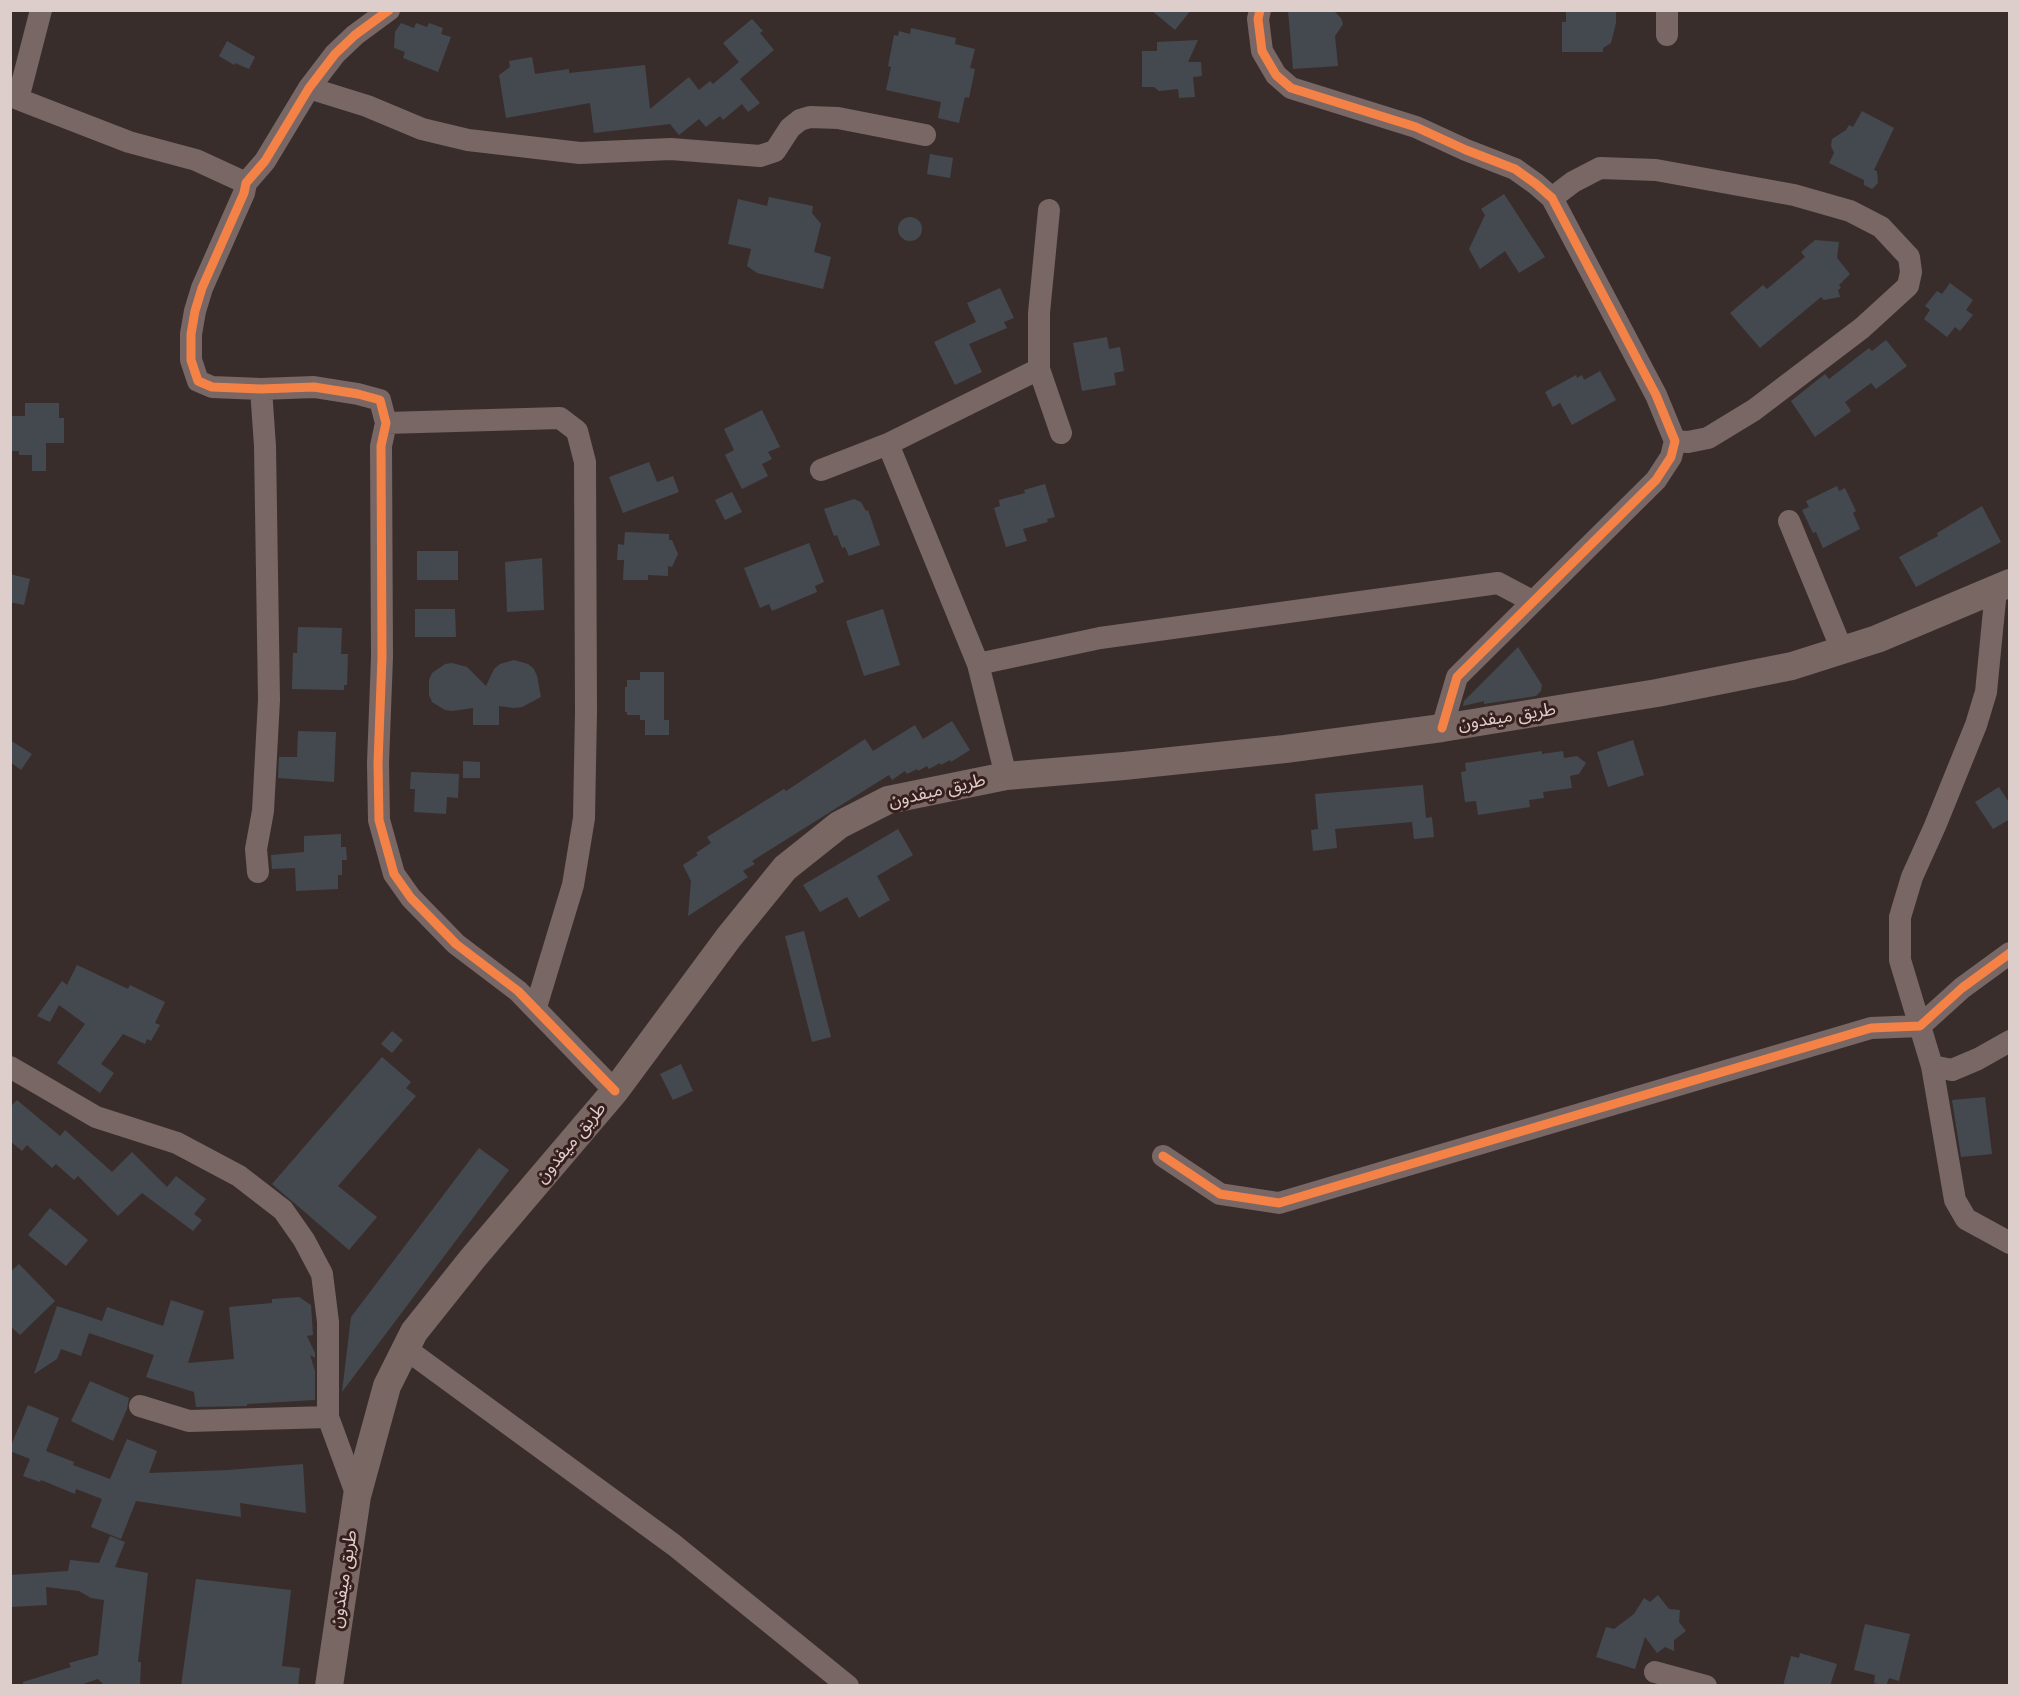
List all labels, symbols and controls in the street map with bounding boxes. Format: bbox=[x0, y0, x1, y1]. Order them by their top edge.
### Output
street label: طريق ميفدون bbox=[1456, 699, 1558, 735]
street label: طريق ميفدون bbox=[886, 769, 988, 813]
street label: طريق ميفدون bbox=[531, 1098, 611, 1188]
street label: طريق ميفدون bbox=[326, 1528, 362, 1630]

